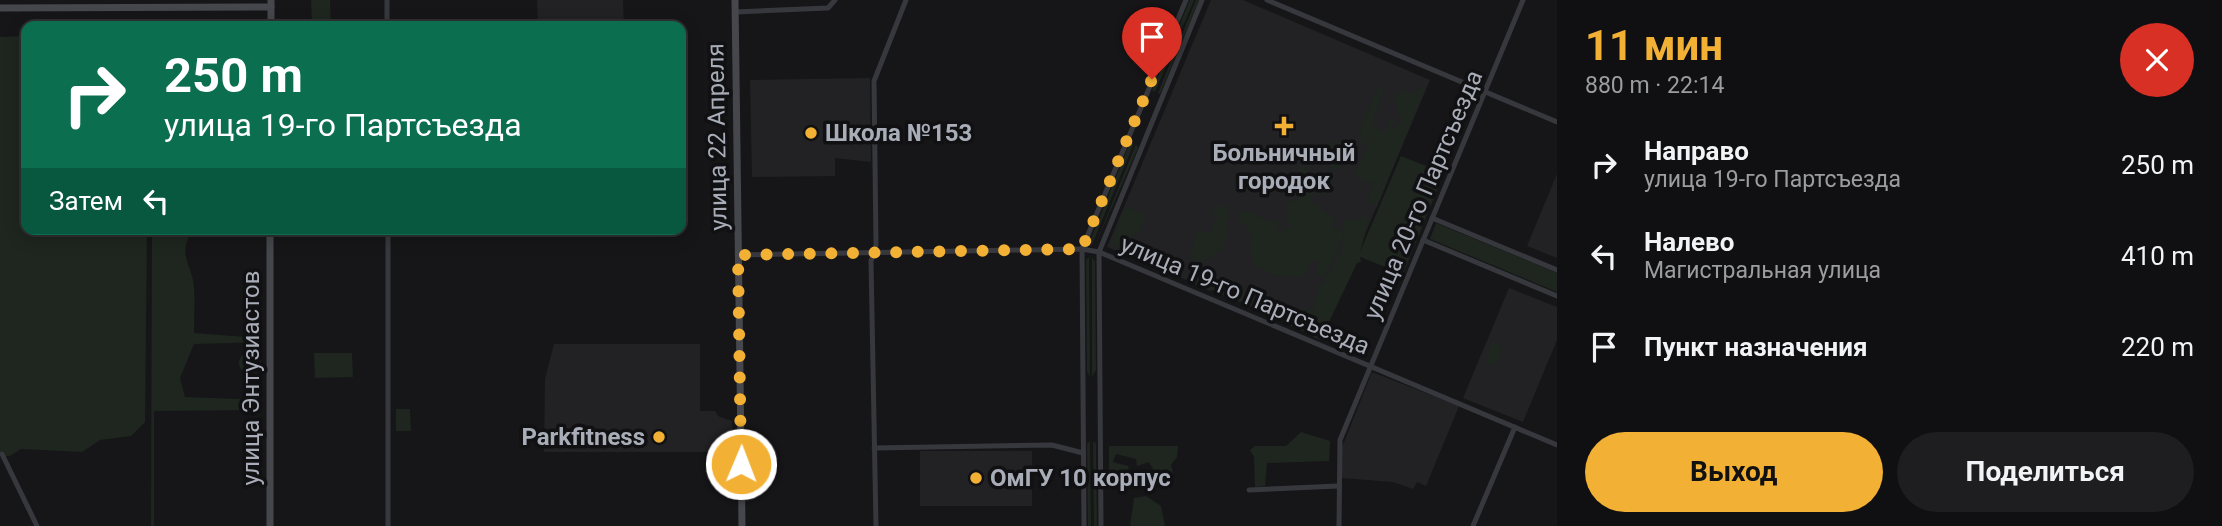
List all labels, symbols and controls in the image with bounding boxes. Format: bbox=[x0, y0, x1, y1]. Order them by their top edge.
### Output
pin bbox=[1122, 7, 1182, 79]
icon: arrive bbox=[1133, 18, 1171, 56]
text: 11 мин bbox=[1585, 21, 1723, 70]
button: close bbox=[2120, 23, 2194, 97]
street label: улица 22 Апреля bbox=[701, 43, 733, 231]
text: 250 m bbox=[164, 47, 303, 104]
icon: right bbox=[49, 49, 140, 140]
street label: улица 20-го Партсъезда bbox=[1358, 66, 1488, 324]
text: 880 m · 22:14 bbox=[1585, 72, 1724, 99]
text: улица 19-го Партсъезда bbox=[164, 106, 522, 144]
marker: Больничный городок bbox=[1274, 116, 1294, 136]
place label: Школа №153 bbox=[825, 119, 972, 147]
marker: Школа №153 bbox=[803, 125, 819, 141]
text: Направо bbox=[1644, 136, 1749, 166]
place label: Больничный городок bbox=[1213, 139, 1355, 195]
icon: right bbox=[1585, 146, 1623, 184]
text: 250 m bbox=[2121, 150, 2194, 180]
text: улица 19-го Партсъезда bbox=[1644, 166, 1901, 193]
icon: left bbox=[137, 182, 175, 220]
text: Затем bbox=[49, 186, 123, 216]
text: Налево bbox=[1644, 227, 1734, 257]
street label: улица 19-го Партсъезда bbox=[1116, 230, 1374, 360]
icon: left bbox=[1585, 237, 1623, 275]
text: 410 m bbox=[2121, 241, 2194, 271]
text: Магистральная улица bbox=[1644, 257, 1881, 284]
street label: улица Энтузиастов bbox=[237, 270, 265, 486]
icon: arrive bbox=[1585, 328, 1623, 366]
text: Пункт назначения bbox=[1644, 332, 1868, 362]
text: 220 m bbox=[2121, 332, 2194, 362]
place label: Parkfitness bbox=[521, 423, 645, 451]
position arrow bbox=[704, 427, 778, 501]
marker: Parkfitness bbox=[651, 429, 667, 445]
button: Выход bbox=[1585, 432, 1883, 512]
button: Поделиться bbox=[1897, 432, 2194, 512]
place label: ОмГУ 10 корпус bbox=[990, 464, 1171, 492]
marker: ОмГУ 10 корпус bbox=[968, 470, 984, 486]

